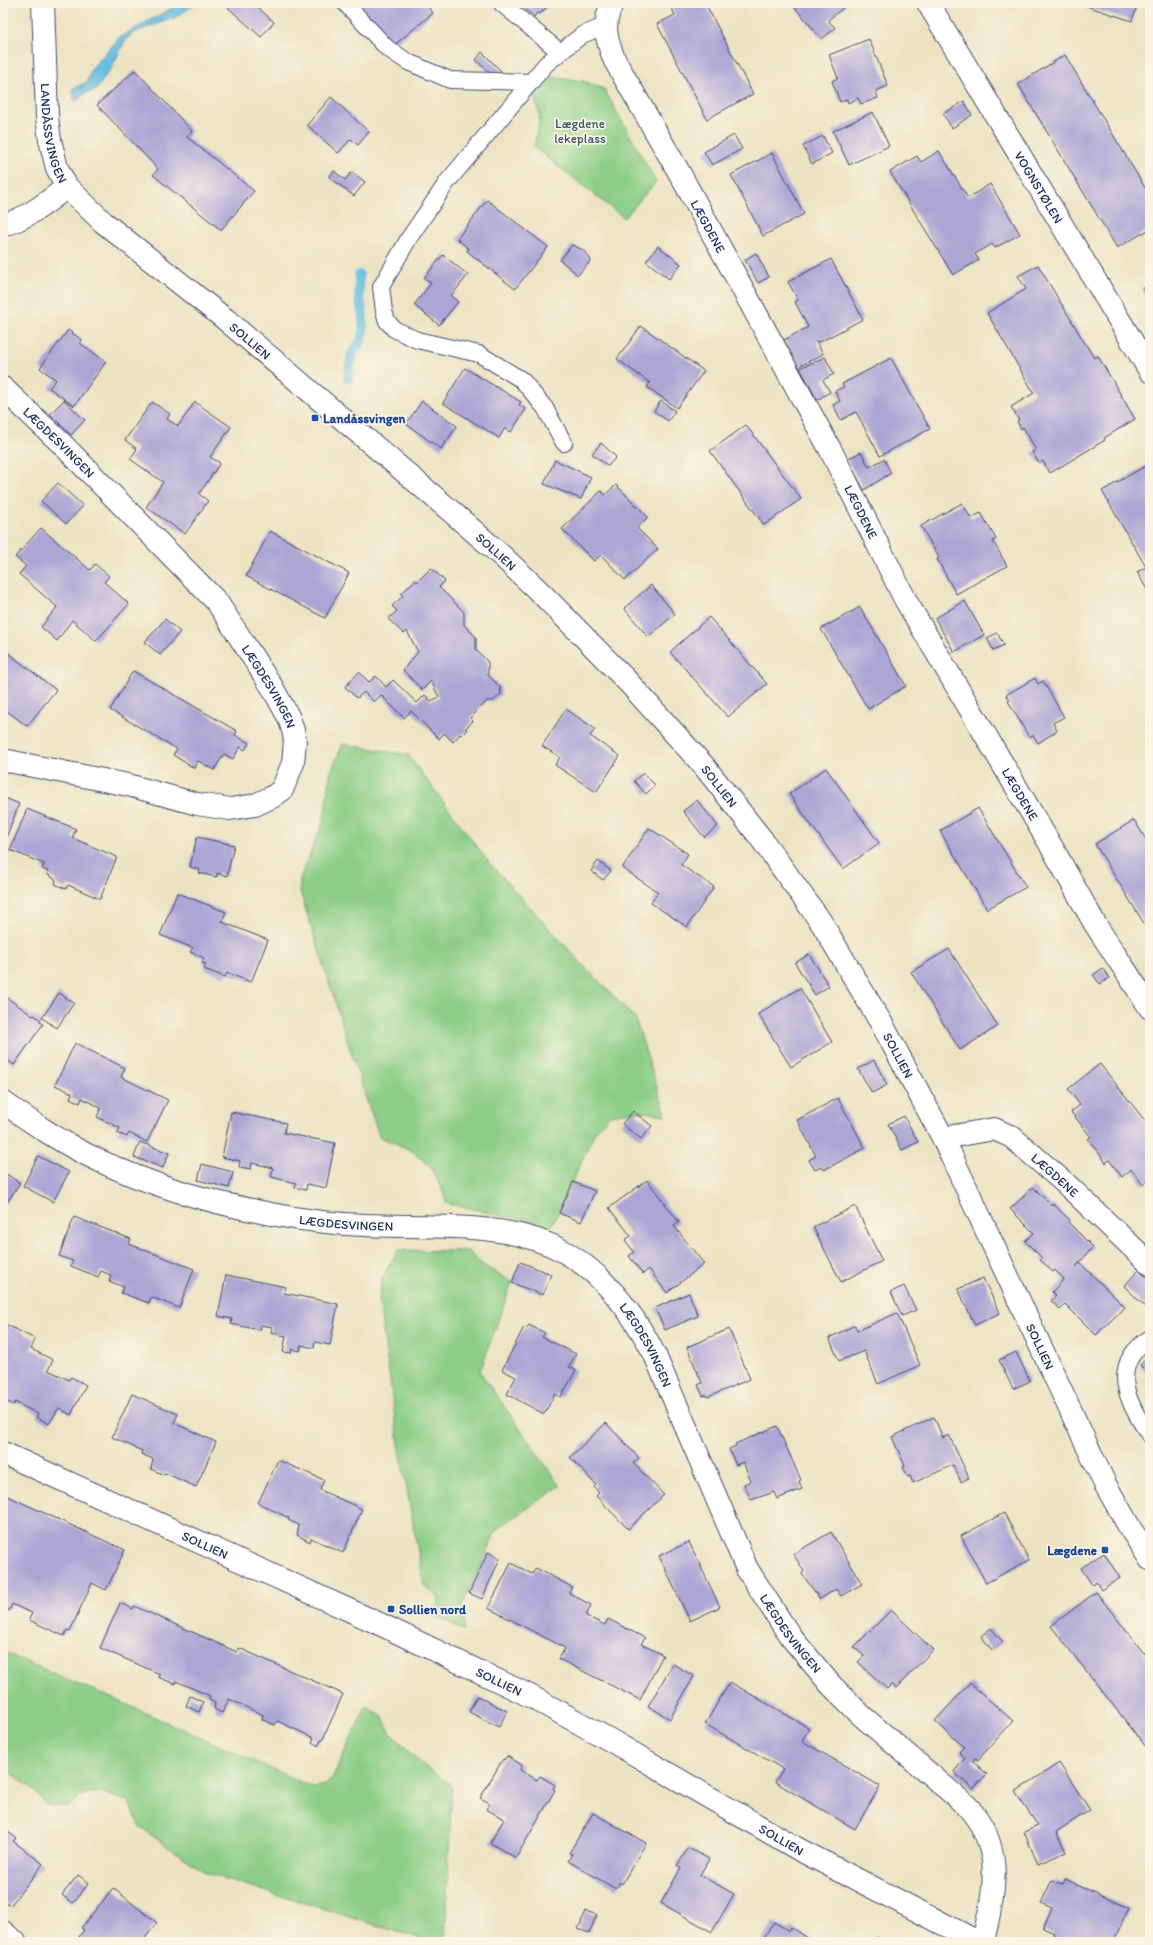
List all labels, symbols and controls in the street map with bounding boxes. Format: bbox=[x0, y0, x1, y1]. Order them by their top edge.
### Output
street label: LANDÅSSVINGEN bbox=[38, 83, 71, 185]
park label: Lægdene lekeplass bbox=[554, 116, 606, 146]
street label: VOGNSTØLEN bbox=[1012, 148, 1066, 226]
street label: LÆGDENE bbox=[688, 197, 729, 255]
street label: SOLLIEN bbox=[227, 319, 274, 362]
street label: LÆGDESVINGEN bbox=[20, 404, 98, 481]
place label: Landåssvingen bbox=[323, 411, 407, 427]
marker: Landåssvingen bbox=[310, 413, 320, 423]
street label: LÆGDENE bbox=[842, 482, 881, 541]
street label: SOLLIEN bbox=[473, 529, 520, 573]
street label: LÆGDESVINGEN bbox=[239, 642, 299, 730]
street label: SOLLIEN bbox=[699, 762, 741, 810]
street label: LÆGDENE bbox=[999, 765, 1042, 823]
street label: SOLLIEN bbox=[880, 1030, 917, 1080]
street label: LÆGDENE bbox=[1028, 1150, 1082, 1200]
street label: LÆGDESVINGEN bbox=[298, 1211, 393, 1233]
street label: LÆGDESVINGEN bbox=[617, 1299, 675, 1389]
street label: SOLLIEN bbox=[1023, 1321, 1058, 1372]
street label: SOLLIEN bbox=[180, 1528, 231, 1562]
place label: Lægdene bbox=[1047, 1543, 1097, 1559]
marker: Lægdene bbox=[1100, 1545, 1110, 1555]
street label: LÆGDESVINGEN bbox=[757, 1591, 825, 1676]
place label: Sollien nord bbox=[399, 1602, 467, 1617]
marker: Sollien nord bbox=[386, 1604, 396, 1614]
street label: SOLLIEN bbox=[474, 1664, 524, 1699]
street label: SOLLIEN bbox=[757, 1821, 807, 1858]

